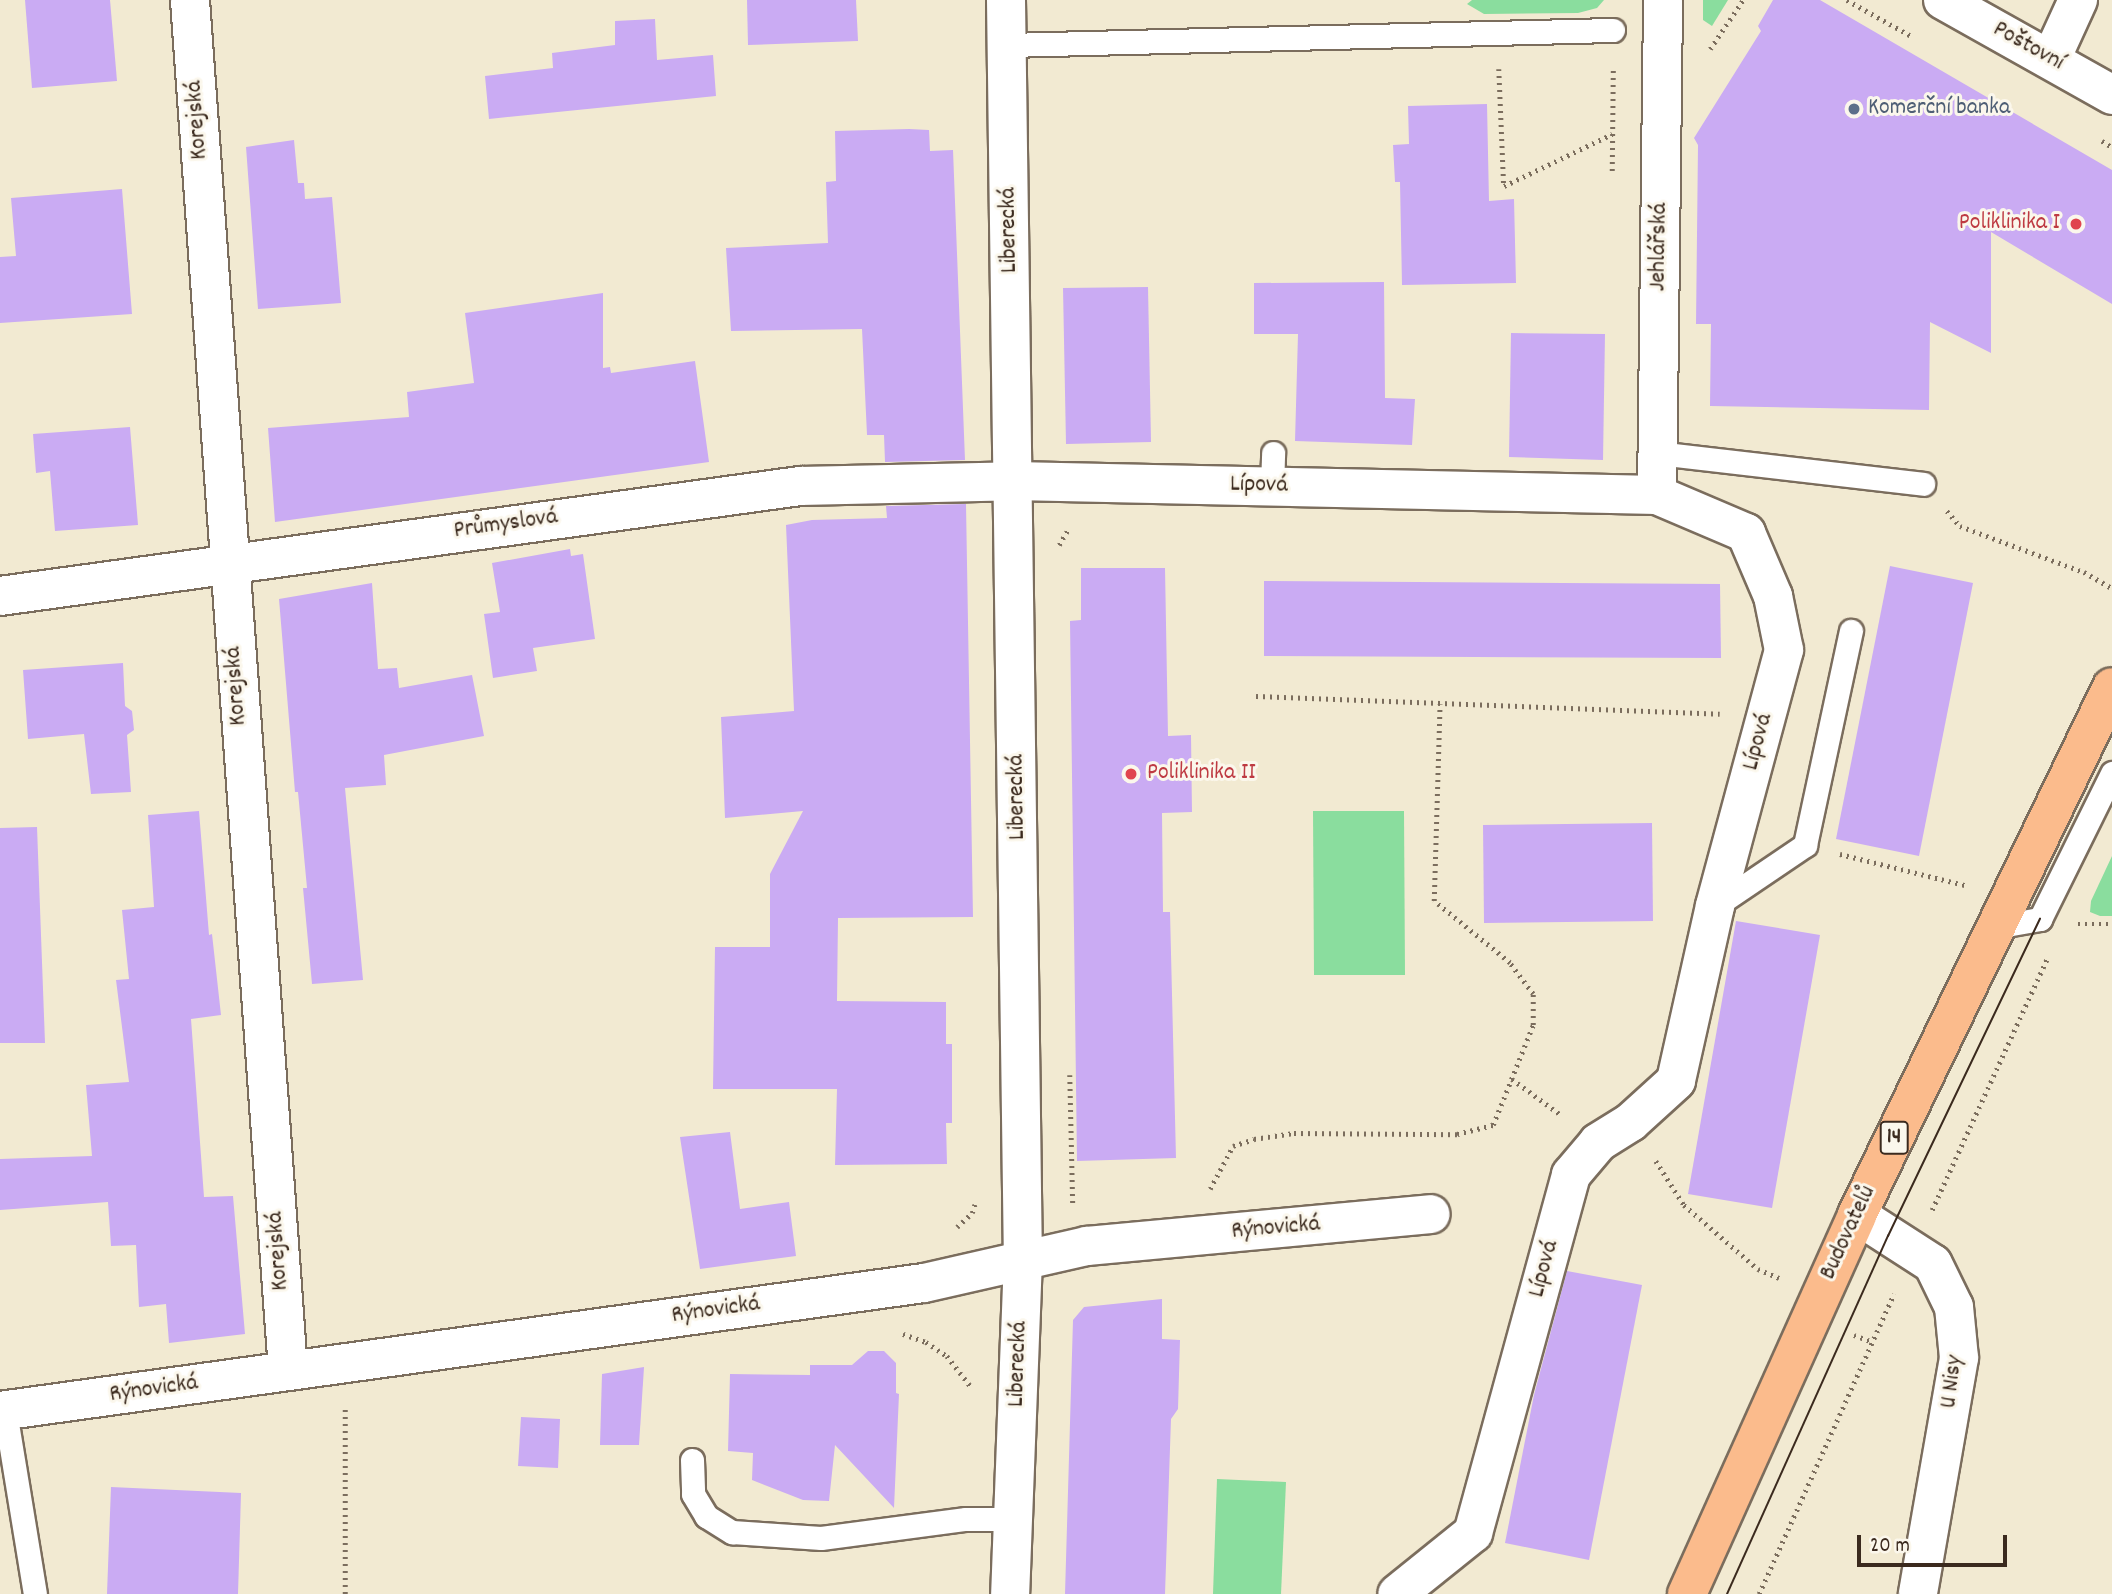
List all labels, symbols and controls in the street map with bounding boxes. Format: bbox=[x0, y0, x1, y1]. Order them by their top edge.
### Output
street label: Poštovní bbox=[1987, 16, 2069, 78]
street label: Korejská bbox=[181, 79, 215, 161]
place label: Komerční banka bbox=[1868, 95, 2010, 123]
marker: Komerční banka bbox=[1846, 101, 1862, 117]
street label: Liberecká bbox=[995, 187, 1025, 273]
street label: Jehlářská bbox=[1645, 202, 1675, 292]
place label: Poliklinika I bbox=[1959, 210, 2060, 238]
marker: Poliklinika I bbox=[2066, 214, 2086, 234]
street label: Lípová bbox=[1230, 471, 1288, 501]
street label: Průmyslová bbox=[452, 503, 560, 547]
street label: Korejská bbox=[220, 645, 254, 727]
street label: Lípová bbox=[1738, 710, 1780, 774]
street label: Liberecká bbox=[1003, 754, 1033, 840]
place label: Poliklinika II bbox=[1147, 760, 1256, 788]
marker: Poliklinika II bbox=[1121, 764, 1141, 784]
road number: 14 bbox=[1878, 1119, 1910, 1158]
street label: Budovatelů bbox=[1815, 1181, 1883, 1285]
street label: Korejská bbox=[262, 1210, 296, 1292]
street label: Rýnovická bbox=[1230, 1211, 1322, 1247]
street label: Lípová bbox=[1524, 1237, 1566, 1301]
street label: Rýnovická bbox=[670, 1291, 762, 1331]
street label: Liberecká bbox=[1003, 1320, 1035, 1408]
street label: U Nisy bbox=[1935, 1354, 1971, 1410]
street label: Rýnovická bbox=[108, 1370, 200, 1410]
scale bar bbox=[1860, 1520, 2010, 1564]
text: 20 m bbox=[1870, 1532, 1910, 1562]

